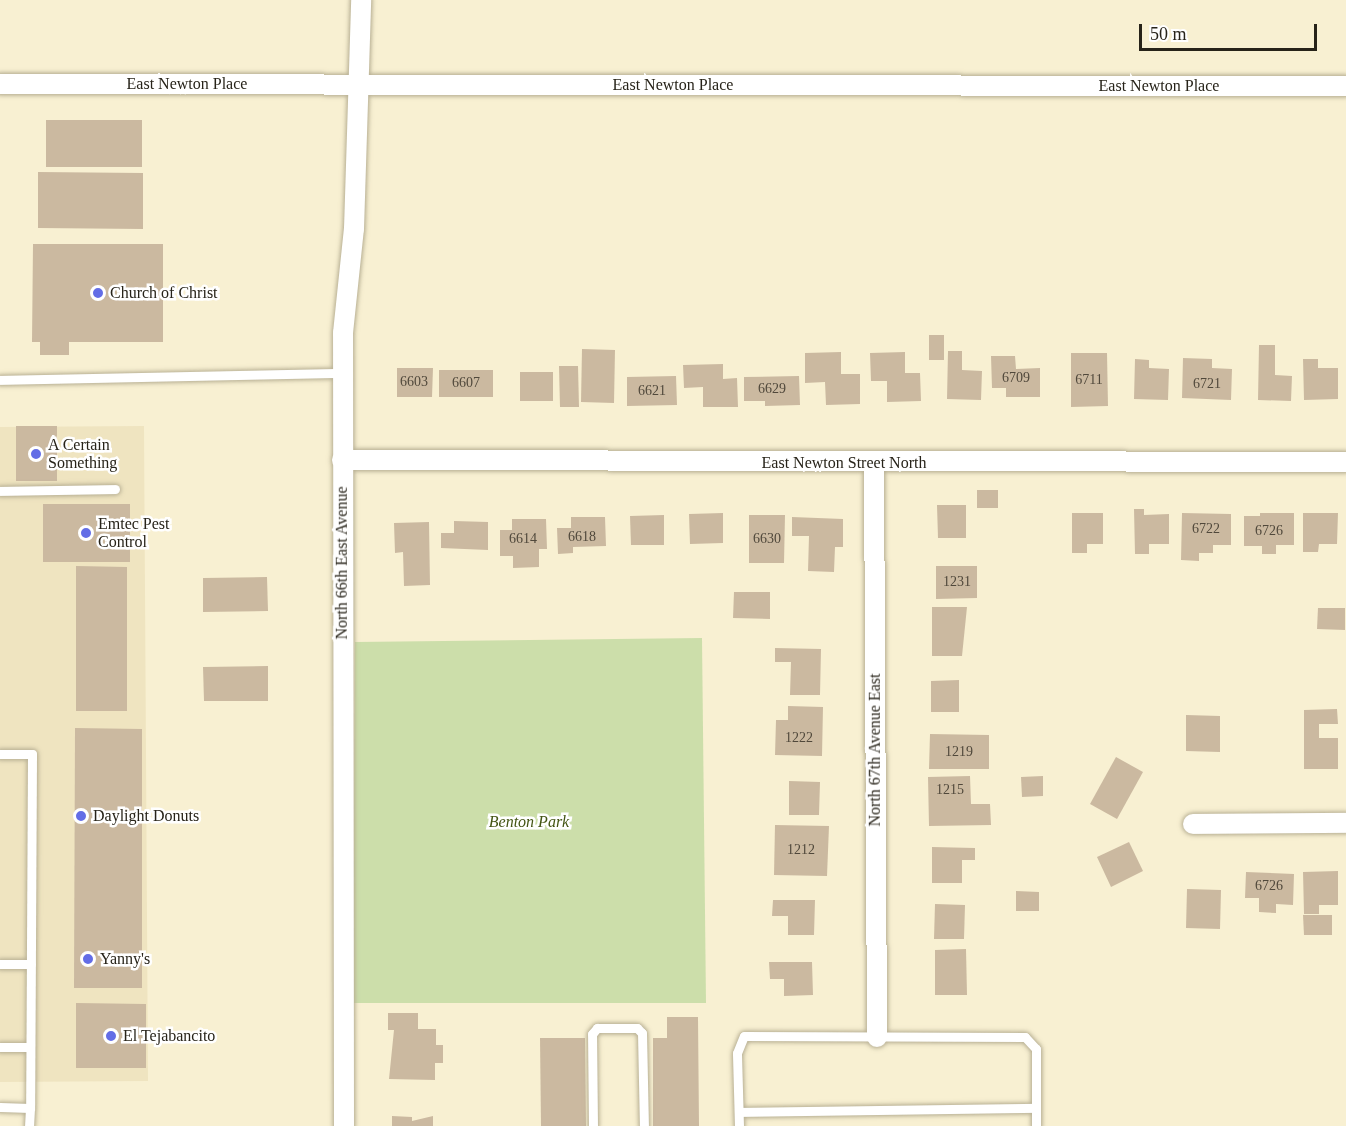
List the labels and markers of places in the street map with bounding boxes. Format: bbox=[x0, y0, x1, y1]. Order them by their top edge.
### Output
place label: Church of Christ bbox=[110, 283, 218, 303]
marker: Church of Christ bbox=[91, 286, 105, 300]
place label: A Certain Something bbox=[48, 435, 117, 473]
marker: A Certain Something bbox=[29, 447, 43, 461]
place label: Emtec Pest Control bbox=[98, 514, 170, 552]
marker: Emtec Pest Control bbox=[79, 526, 93, 540]
place label: Daylight Donuts bbox=[93, 806, 199, 826]
marker: Daylight Donuts bbox=[74, 809, 88, 823]
place label: Yanny's bbox=[100, 949, 150, 969]
marker: Yanny's bbox=[81, 952, 95, 966]
place label: El Tejabancito bbox=[123, 1026, 216, 1046]
marker: El Tejabancito bbox=[104, 1029, 118, 1043]

